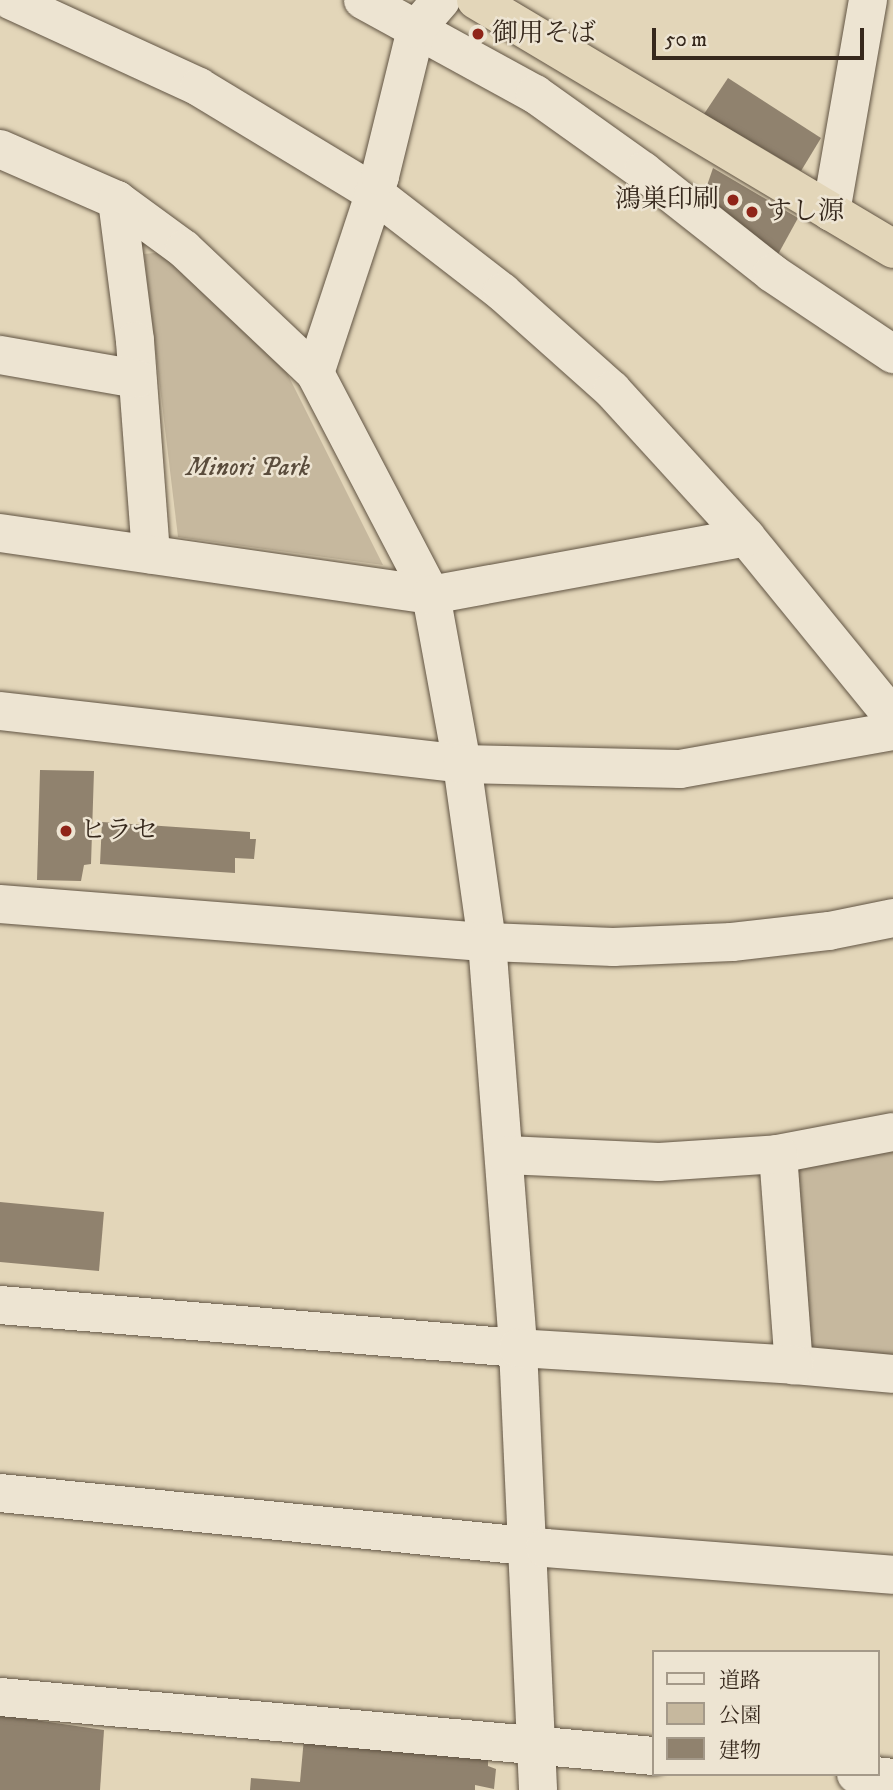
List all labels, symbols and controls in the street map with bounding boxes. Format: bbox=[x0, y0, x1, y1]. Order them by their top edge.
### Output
scale bar bbox=[655, 14, 867, 58]
place label: 御用そば bbox=[492, 18, 596, 50]
marker: 御用そば bbox=[470, 26, 486, 42]
text: 50 m bbox=[665, 27, 707, 53]
place label: 鴻巣印刷 bbox=[615, 184, 719, 216]
marker: 鴻巣印刷 bbox=[725, 192, 741, 208]
place label: すし源 bbox=[766, 196, 844, 228]
marker: すし源 bbox=[744, 204, 760, 220]
park label: Minori Park bbox=[186, 452, 310, 484]
place label: ヒラセ bbox=[80, 815, 158, 847]
marker: ヒラセ bbox=[58, 823, 74, 839]
legend bbox=[652, 1650, 879, 1776]
text: 道路 bbox=[719, 1668, 761, 1694]
text: 公園 bbox=[719, 1703, 761, 1729]
text: 建物 bbox=[719, 1738, 761, 1764]

